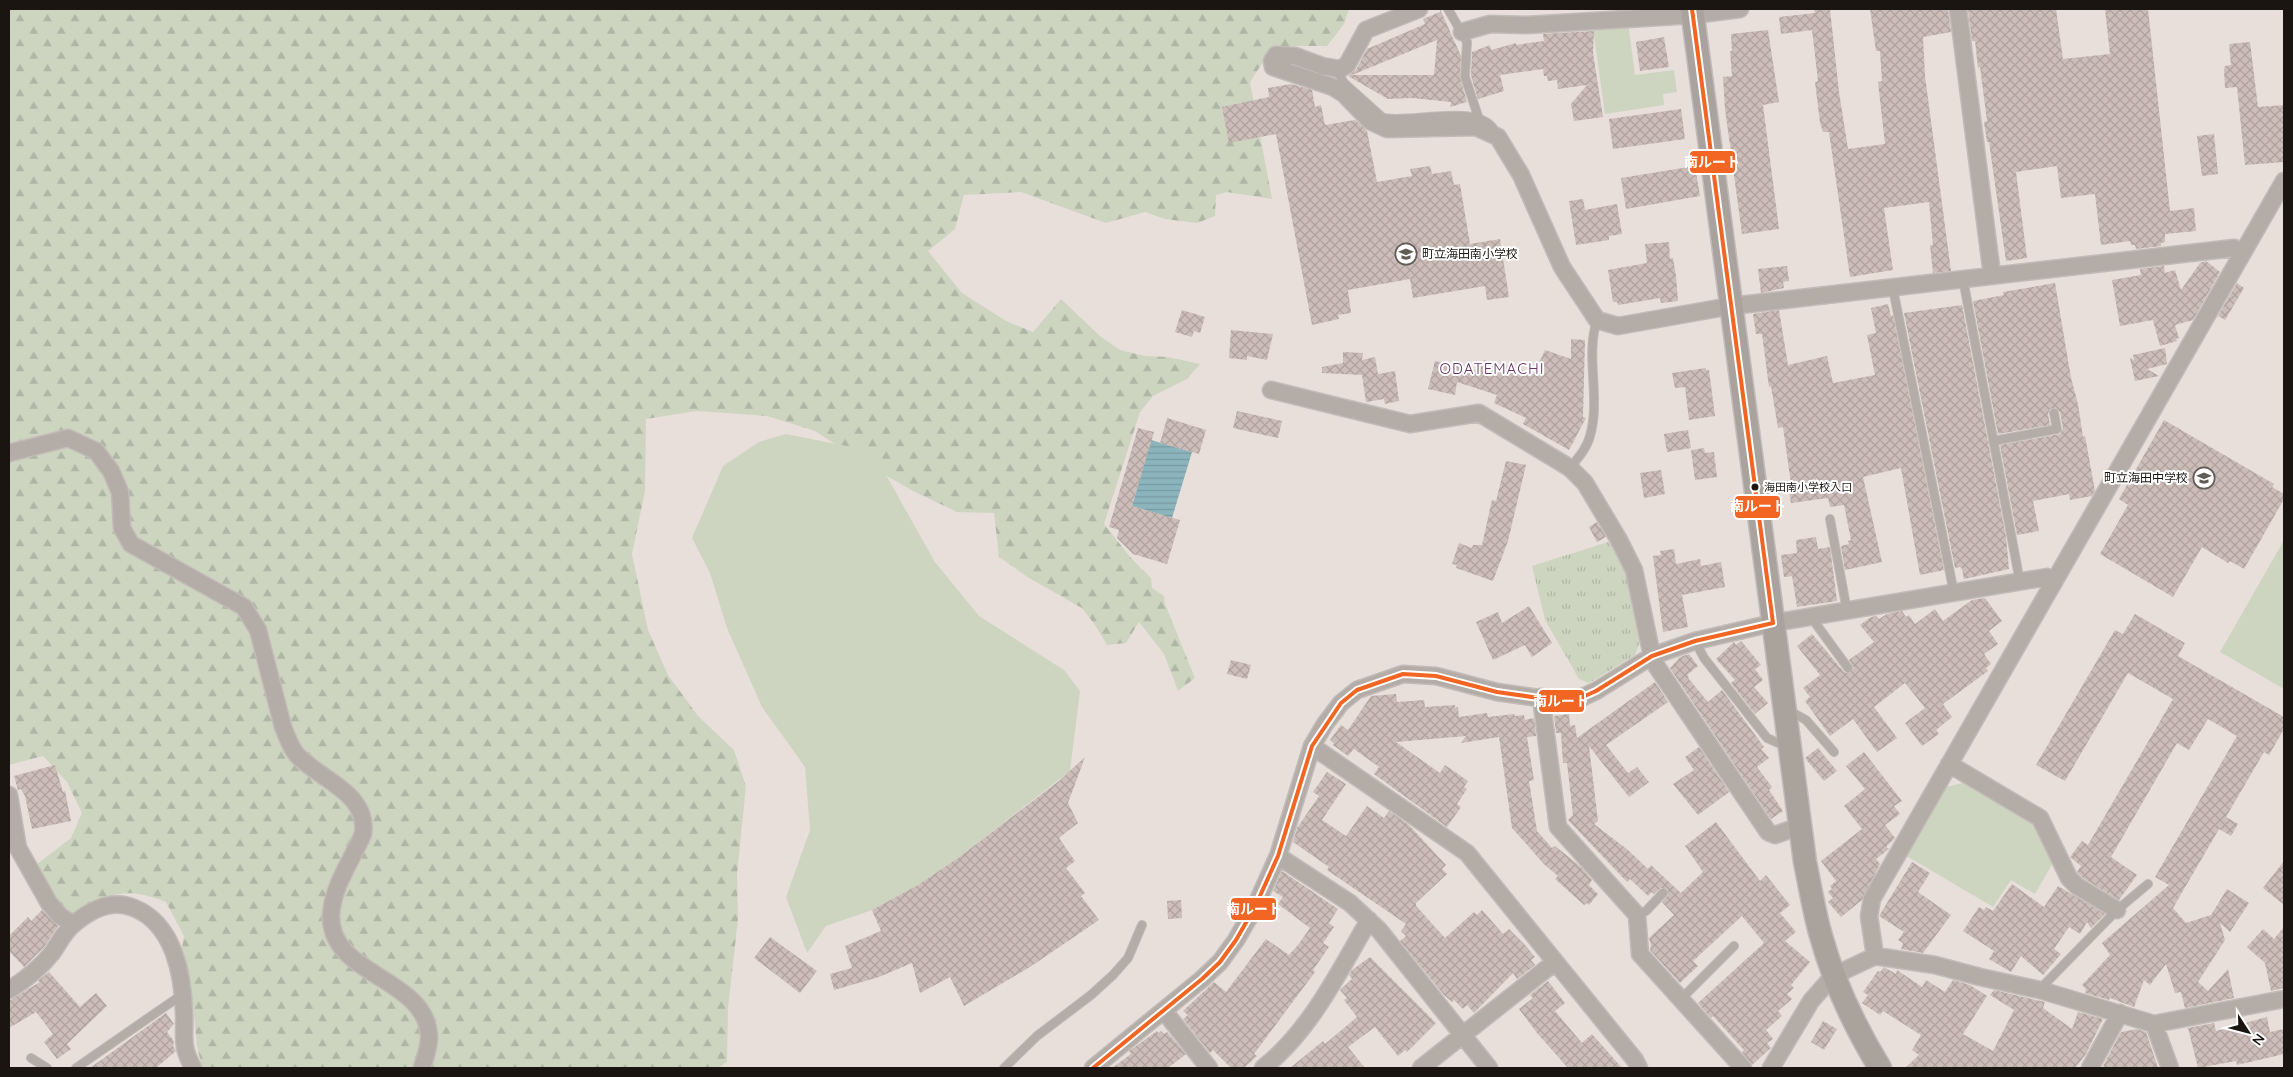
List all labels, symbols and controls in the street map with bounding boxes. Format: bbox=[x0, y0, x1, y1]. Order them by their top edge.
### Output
line badge: 南ルート bbox=[1689, 150, 1736, 174]
text: 南ルート bbox=[1684, 153, 1740, 171]
school or university icon: 町立海田南小学校 bbox=[1394, 242, 1418, 266]
place label: 町立海田南小学校 bbox=[1422, 246, 1518, 261]
district label: ODATEMACHI bbox=[1439, 359, 1545, 378]
school or university icon: 町立海田中学校 bbox=[2192, 466, 2216, 490]
place label: 町立海田中学校 bbox=[2104, 470, 2188, 485]
place label: 海田南小学校入口 bbox=[1764, 480, 1852, 494]
marker: 海田南小学校入口 bbox=[1750, 482, 1760, 492]
line badge: 南ルート bbox=[1734, 495, 1781, 519]
text: 南ルート bbox=[1730, 497, 1786, 515]
line badge: 南ルート bbox=[1538, 689, 1585, 713]
text: 南ルート bbox=[1533, 692, 1589, 710]
line badge: 南ルート bbox=[1230, 897, 1277, 921]
text: 南ルート bbox=[1226, 900, 1282, 918]
north arrow bbox=[2223, 1007, 2273, 1057]
text: N bbox=[2248, 1030, 2269, 1049]

